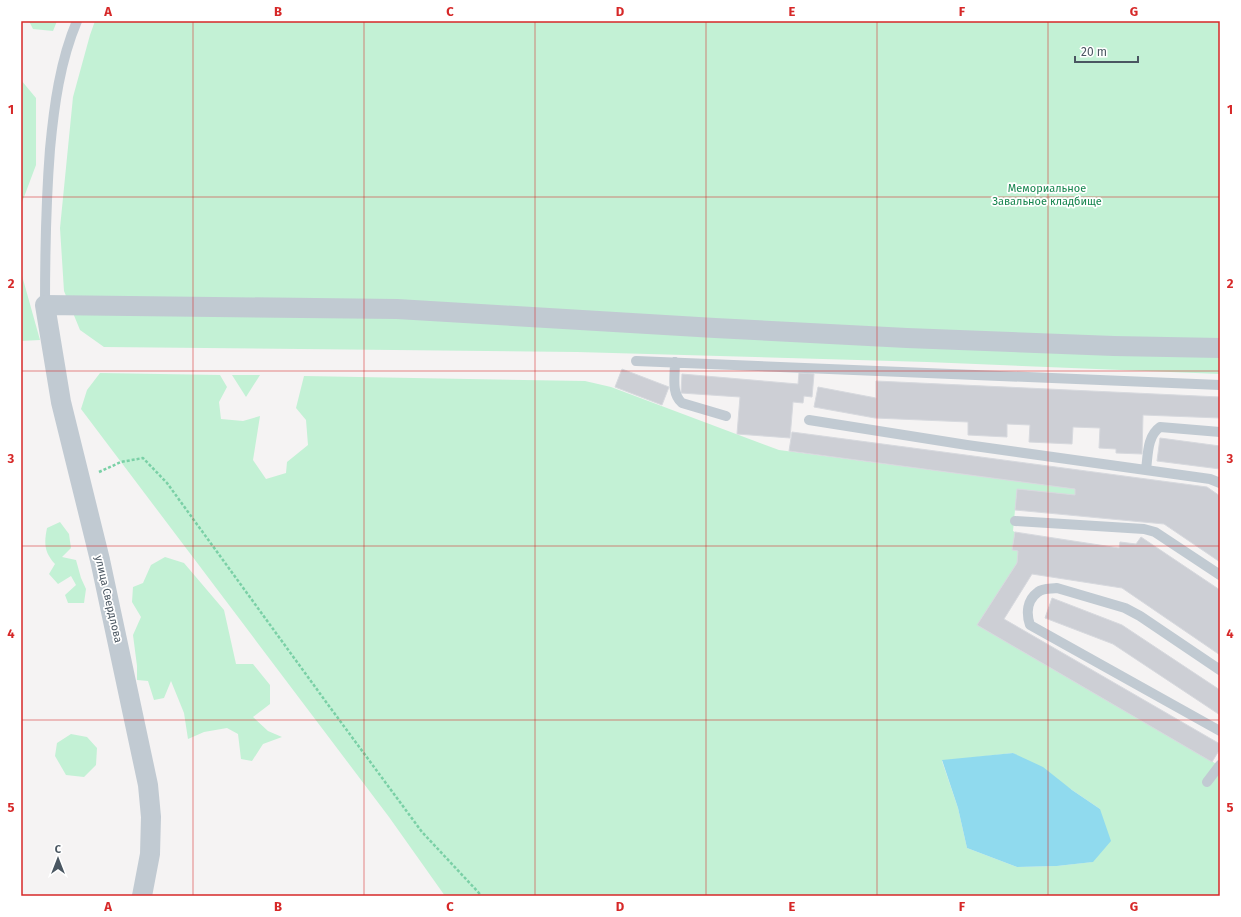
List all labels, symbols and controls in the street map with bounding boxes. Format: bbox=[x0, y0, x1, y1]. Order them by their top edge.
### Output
text: A bbox=[103, 4, 112, 19]
text: B bbox=[274, 4, 282, 19]
text: C bbox=[446, 4, 454, 19]
text: D bbox=[616, 4, 625, 19]
text: E bbox=[789, 4, 796, 19]
text: F bbox=[959, 4, 966, 19]
text: G bbox=[1130, 4, 1138, 19]
scale bar bbox=[1075, 38, 1138, 64]
text: 20 m bbox=[1081, 45, 1107, 59]
text: 1 bbox=[8, 102, 14, 117]
text: 1 bbox=[1227, 102, 1233, 117]
park label: Мемориальное Завальное кладбище bbox=[992, 182, 1102, 208]
text: 2 bbox=[8, 276, 15, 291]
text: 2 bbox=[1227, 276, 1234, 291]
text: 3 bbox=[7, 451, 15, 466]
text: 3 bbox=[1226, 451, 1234, 466]
street label: улица Свердлова bbox=[92, 554, 125, 644]
text: 4 bbox=[7, 626, 15, 641]
text: 4 bbox=[1226, 626, 1234, 641]
text: 5 bbox=[8, 800, 15, 815]
text: 5 bbox=[1227, 800, 1234, 815]
north arrow bbox=[38, 839, 78, 879]
text: С bbox=[55, 843, 62, 856]
text: A bbox=[103, 899, 112, 914]
text: B bbox=[274, 899, 282, 914]
text: C bbox=[446, 899, 454, 914]
text: D bbox=[616, 899, 625, 914]
text: E bbox=[789, 899, 796, 914]
text: F bbox=[959, 899, 966, 914]
text: G bbox=[1130, 899, 1138, 914]

